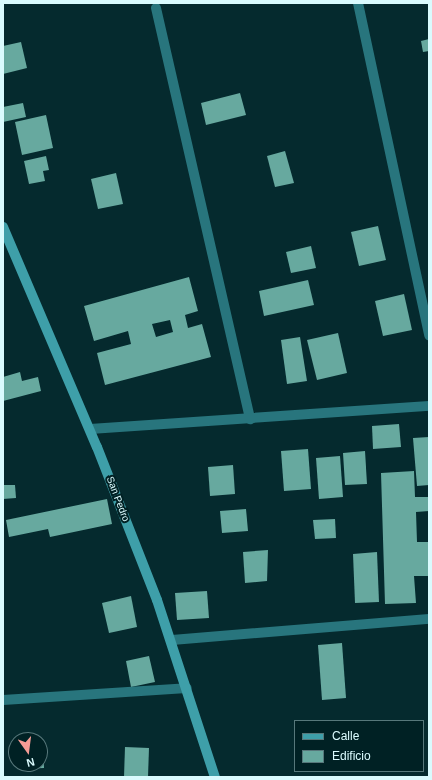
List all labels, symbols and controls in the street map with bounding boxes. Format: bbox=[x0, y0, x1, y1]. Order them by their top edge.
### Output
street label: San Pedro bbox=[104, 475, 132, 523]
legend bbox=[294, 720, 424, 772]
text: Calle bbox=[332, 729, 359, 743]
north arrow bbox=[8, 732, 48, 772]
text: Edificio bbox=[332, 749, 371, 763]
text: N bbox=[25, 756, 36, 769]

